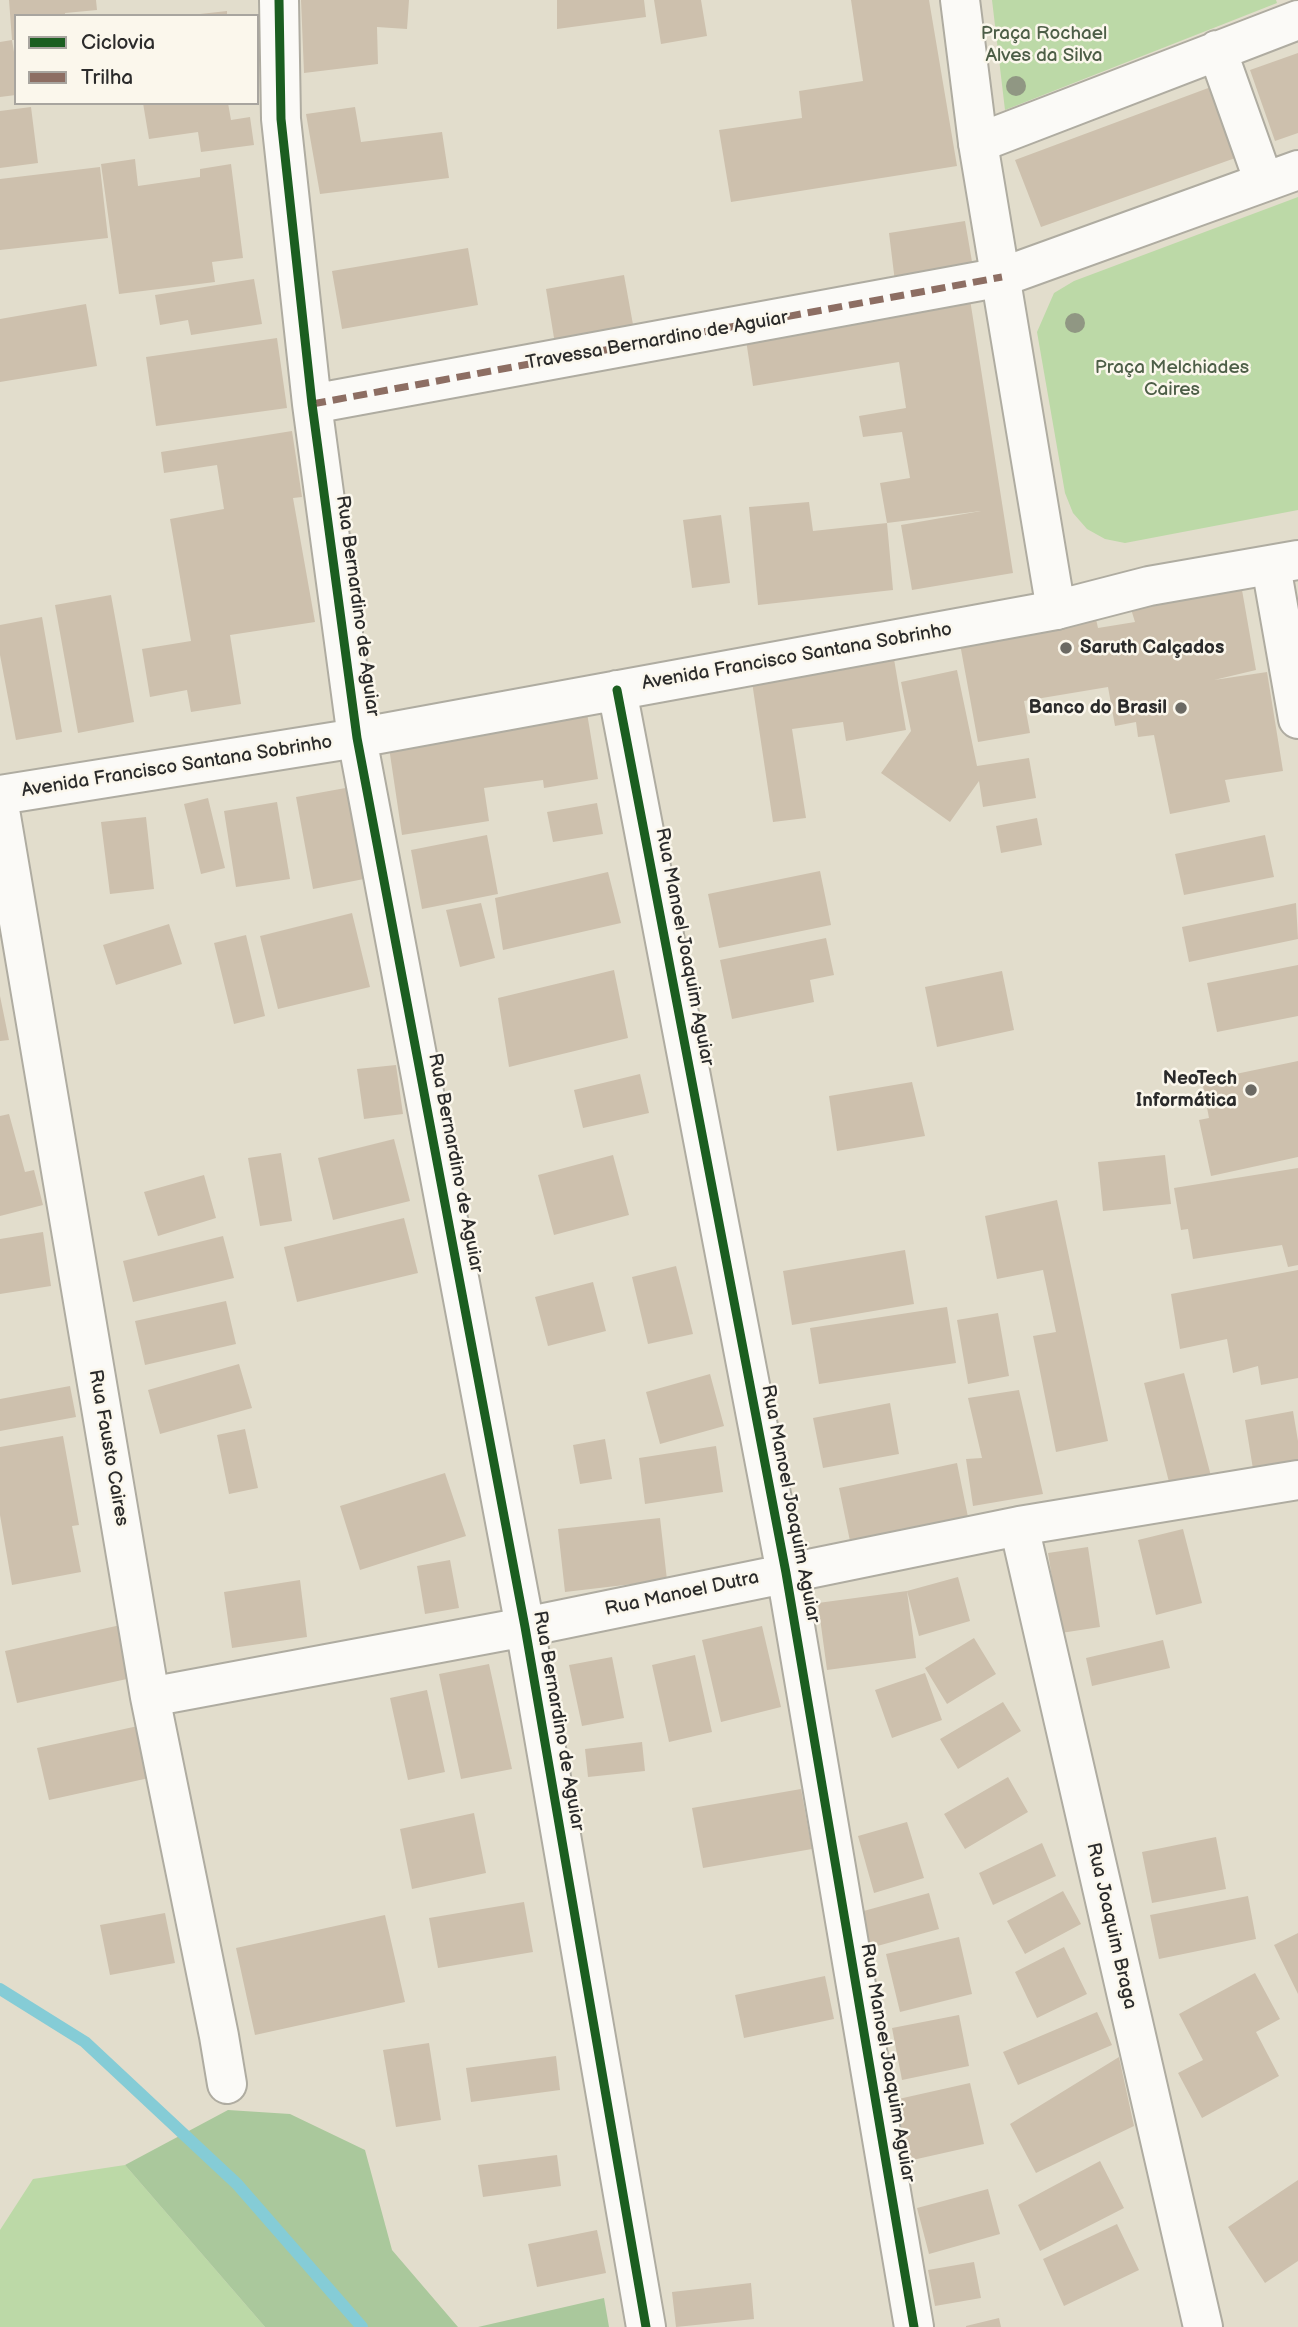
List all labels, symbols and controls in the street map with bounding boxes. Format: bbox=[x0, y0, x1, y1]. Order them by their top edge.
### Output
legend bbox=[14, 14, 259, 105]
park label: Praça Rochael Alves da Silva bbox=[981, 23, 1107, 67]
text: Ciclovia bbox=[81, 30, 155, 55]
text: Trilha bbox=[81, 65, 133, 90]
street label: Travessa Bernardino de Aguiar bbox=[524, 307, 790, 375]
park label: Praça Melchiades Caires bbox=[1095, 357, 1249, 401]
street label: Rua Bernardino de Aguiar bbox=[330, 494, 384, 718]
street label: Avenida Francisco Santana Sobrinho bbox=[640, 618, 954, 696]
place label: Saruth Calçados bbox=[1080, 637, 1224, 659]
marker: Saruth Calçados bbox=[1058, 640, 1074, 656]
place label: Banco do Brasil bbox=[1028, 697, 1167, 719]
marker: Banco do Brasil bbox=[1173, 700, 1189, 716]
street label: Avenida Francisco Santana Sobrinho bbox=[20, 731, 334, 803]
street label: Rua Manoel Joaquim Aguiar bbox=[650, 826, 718, 1068]
street label: Rua Bernardino de Aguiar bbox=[423, 1051, 487, 1275]
place label: NeoTech Informática bbox=[1136, 1068, 1237, 1112]
marker: NeoTech Informática bbox=[1243, 1082, 1259, 1098]
street label: Rua Fausto Caires bbox=[83, 1368, 133, 1528]
street label: Rua Manoel Joaquim Aguiar bbox=[756, 1383, 824, 1625]
street label: Rua Manoel Dutra bbox=[603, 1567, 761, 1621]
street label: Rua Bernardino de Aguiar bbox=[527, 1609, 589, 1833]
street label: Rua Joaquim Braga bbox=[1081, 1841, 1141, 2011]
street label: Rua Manoel Joaquim Aguiar bbox=[855, 1942, 919, 2184]

